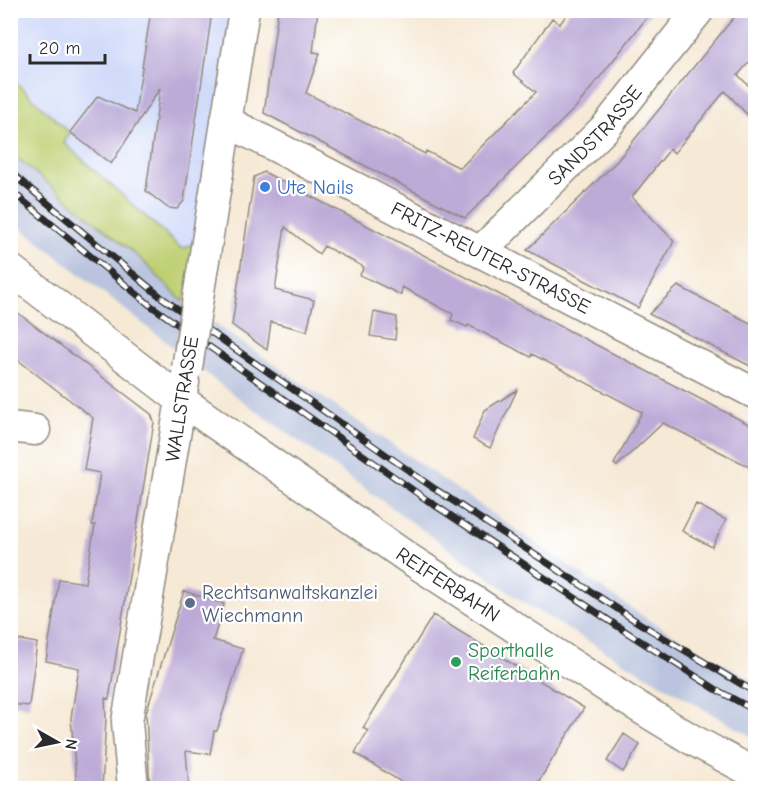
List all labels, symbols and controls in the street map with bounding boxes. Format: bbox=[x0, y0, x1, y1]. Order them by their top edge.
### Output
scale bar bbox=[30, 27, 105, 65]
text: 20 m bbox=[39, 38, 80, 59]
street label: SANDSTRASSE bbox=[543, 80, 646, 190]
place label: Ute Nails bbox=[277, 176, 353, 199]
marker: Ute Nails bbox=[258, 180, 272, 194]
street label: FRITZ-REUTER-STRASSE bbox=[387, 197, 594, 318]
street label: WALLSTRASSE bbox=[161, 334, 203, 464]
street label: REIFERBAHN bbox=[392, 542, 504, 626]
place label: Rechtsanwaltskanzlei Wiechmann bbox=[202, 581, 378, 627]
marker: Rechtsanwaltskanzlei Wiechmann bbox=[183, 596, 197, 610]
place label: Sporthalle Reiferbahn bbox=[468, 639, 560, 685]
marker: Sporthalle Reiferbahn bbox=[449, 655, 463, 669]
north arrow bbox=[27, 712, 87, 772]
text: N bbox=[61, 738, 81, 751]

